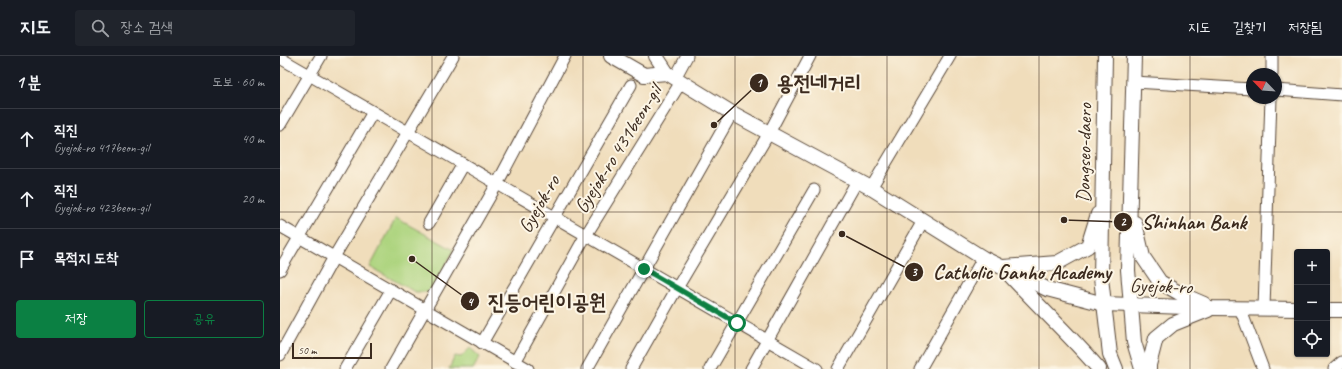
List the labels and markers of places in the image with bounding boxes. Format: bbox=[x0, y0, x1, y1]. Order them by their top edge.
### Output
callout: 용전네거리 bbox=[749, 66, 869, 99]
callout: Shinhan Bank bbox=[1113, 205, 1254, 238]
callout: Catholic Ganho Academy bbox=[904, 255, 1119, 288]
callout: 진등어린이공원 bbox=[460, 285, 614, 318]

